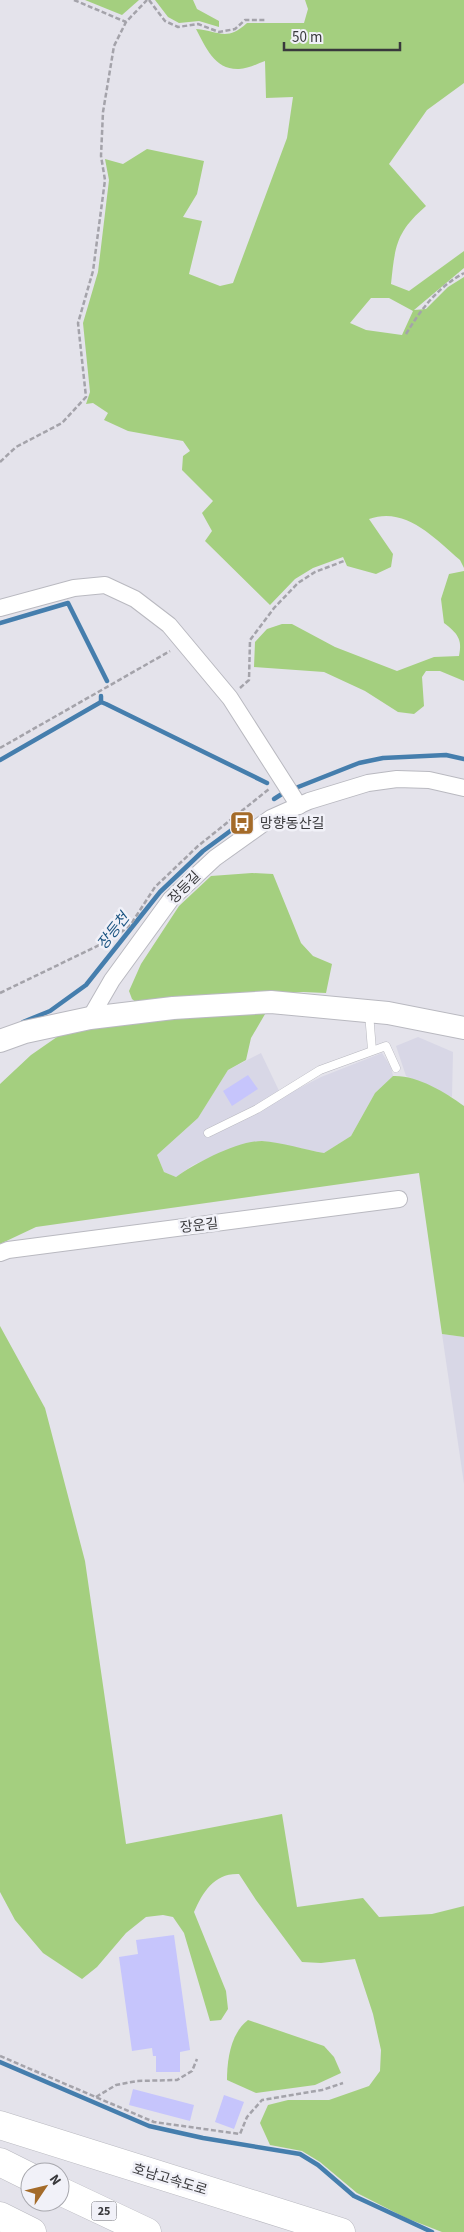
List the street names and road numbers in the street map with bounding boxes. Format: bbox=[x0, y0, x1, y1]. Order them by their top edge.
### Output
street label: 장등길 bbox=[164, 867, 205, 908]
street label: 장운길 bbox=[179, 1214, 220, 1238]
street label: 호남고속도로 bbox=[130, 2159, 210, 2201]
road number: 25 bbox=[92, 2202, 116, 2220]

